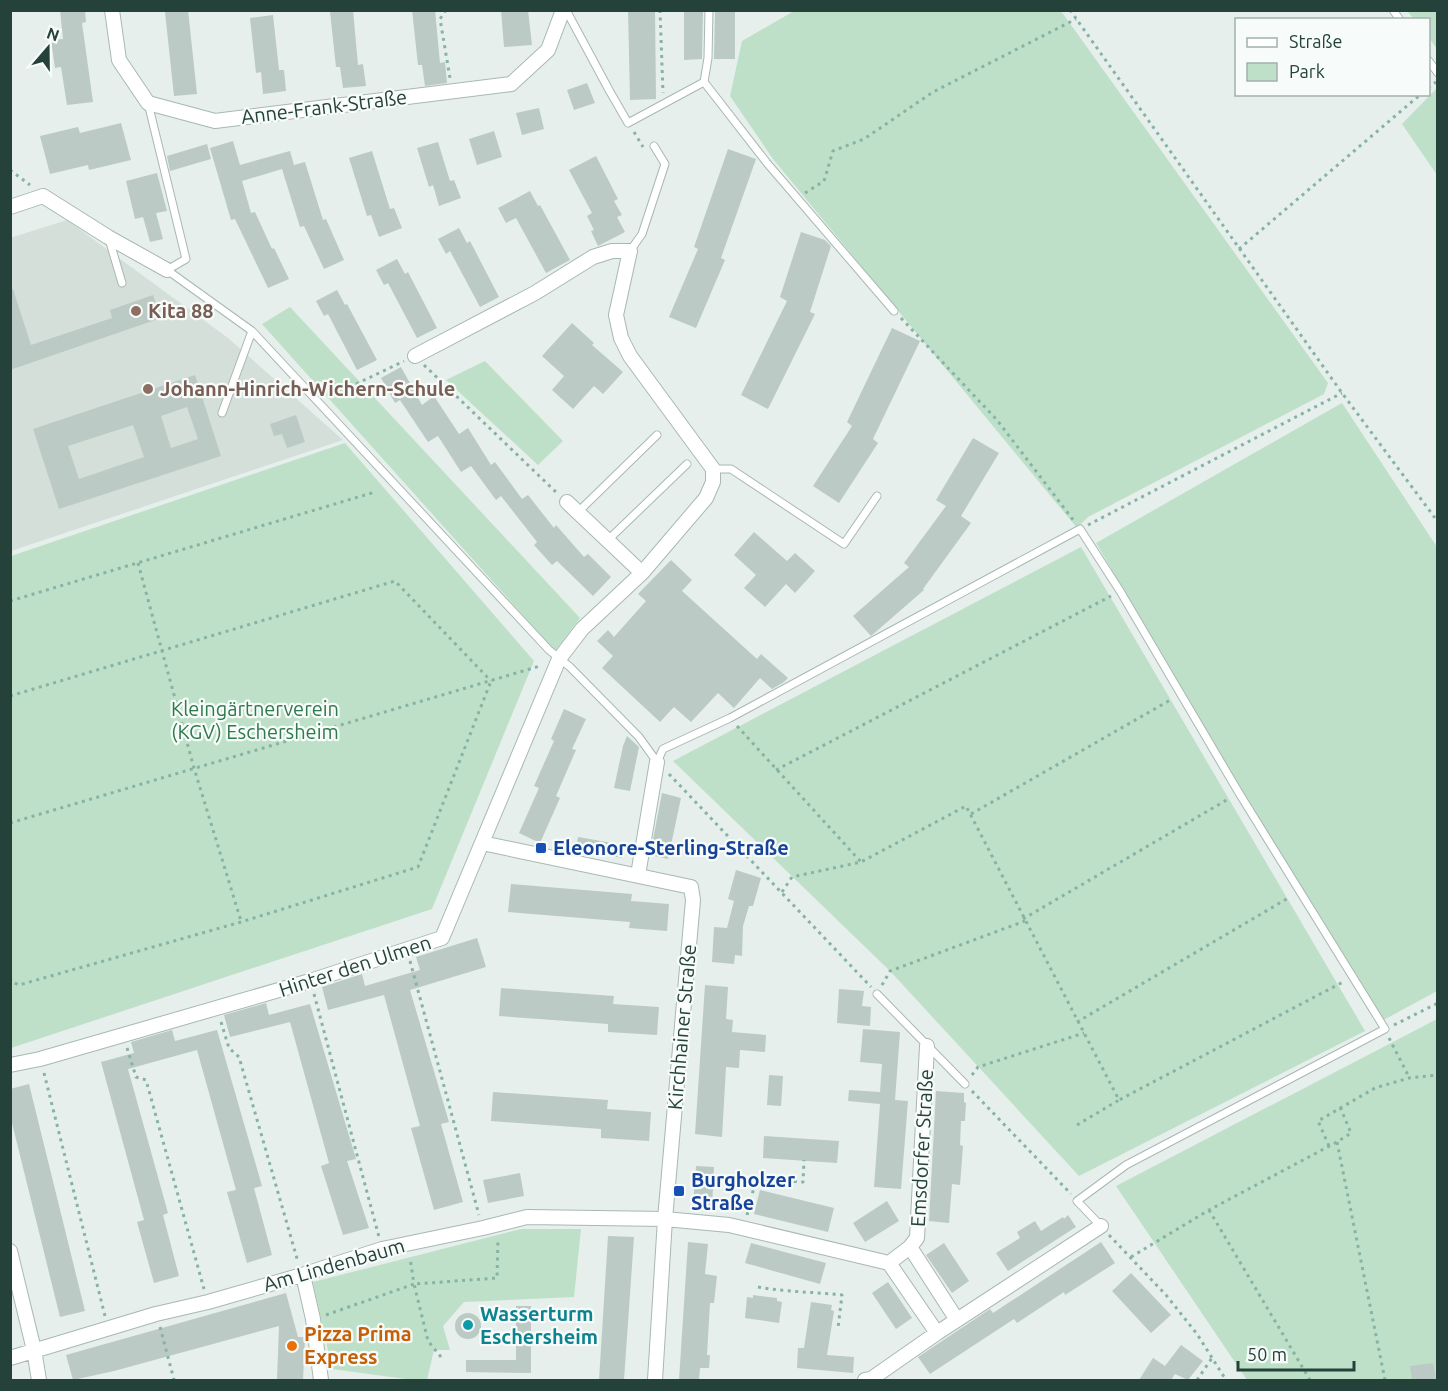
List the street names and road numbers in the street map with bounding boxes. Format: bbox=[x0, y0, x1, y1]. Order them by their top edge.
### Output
street label: Anne-Frank-Straße bbox=[240, 85, 408, 128]
street label: Hinter den Ulmen bbox=[276, 930, 434, 1001]
street label: Kirchhainer Straße bbox=[663, 943, 700, 1111]
street label: Emsdorfer Straße bbox=[906, 1068, 937, 1228]
street label: Am Lindenbaum bbox=[260, 1233, 407, 1296]

